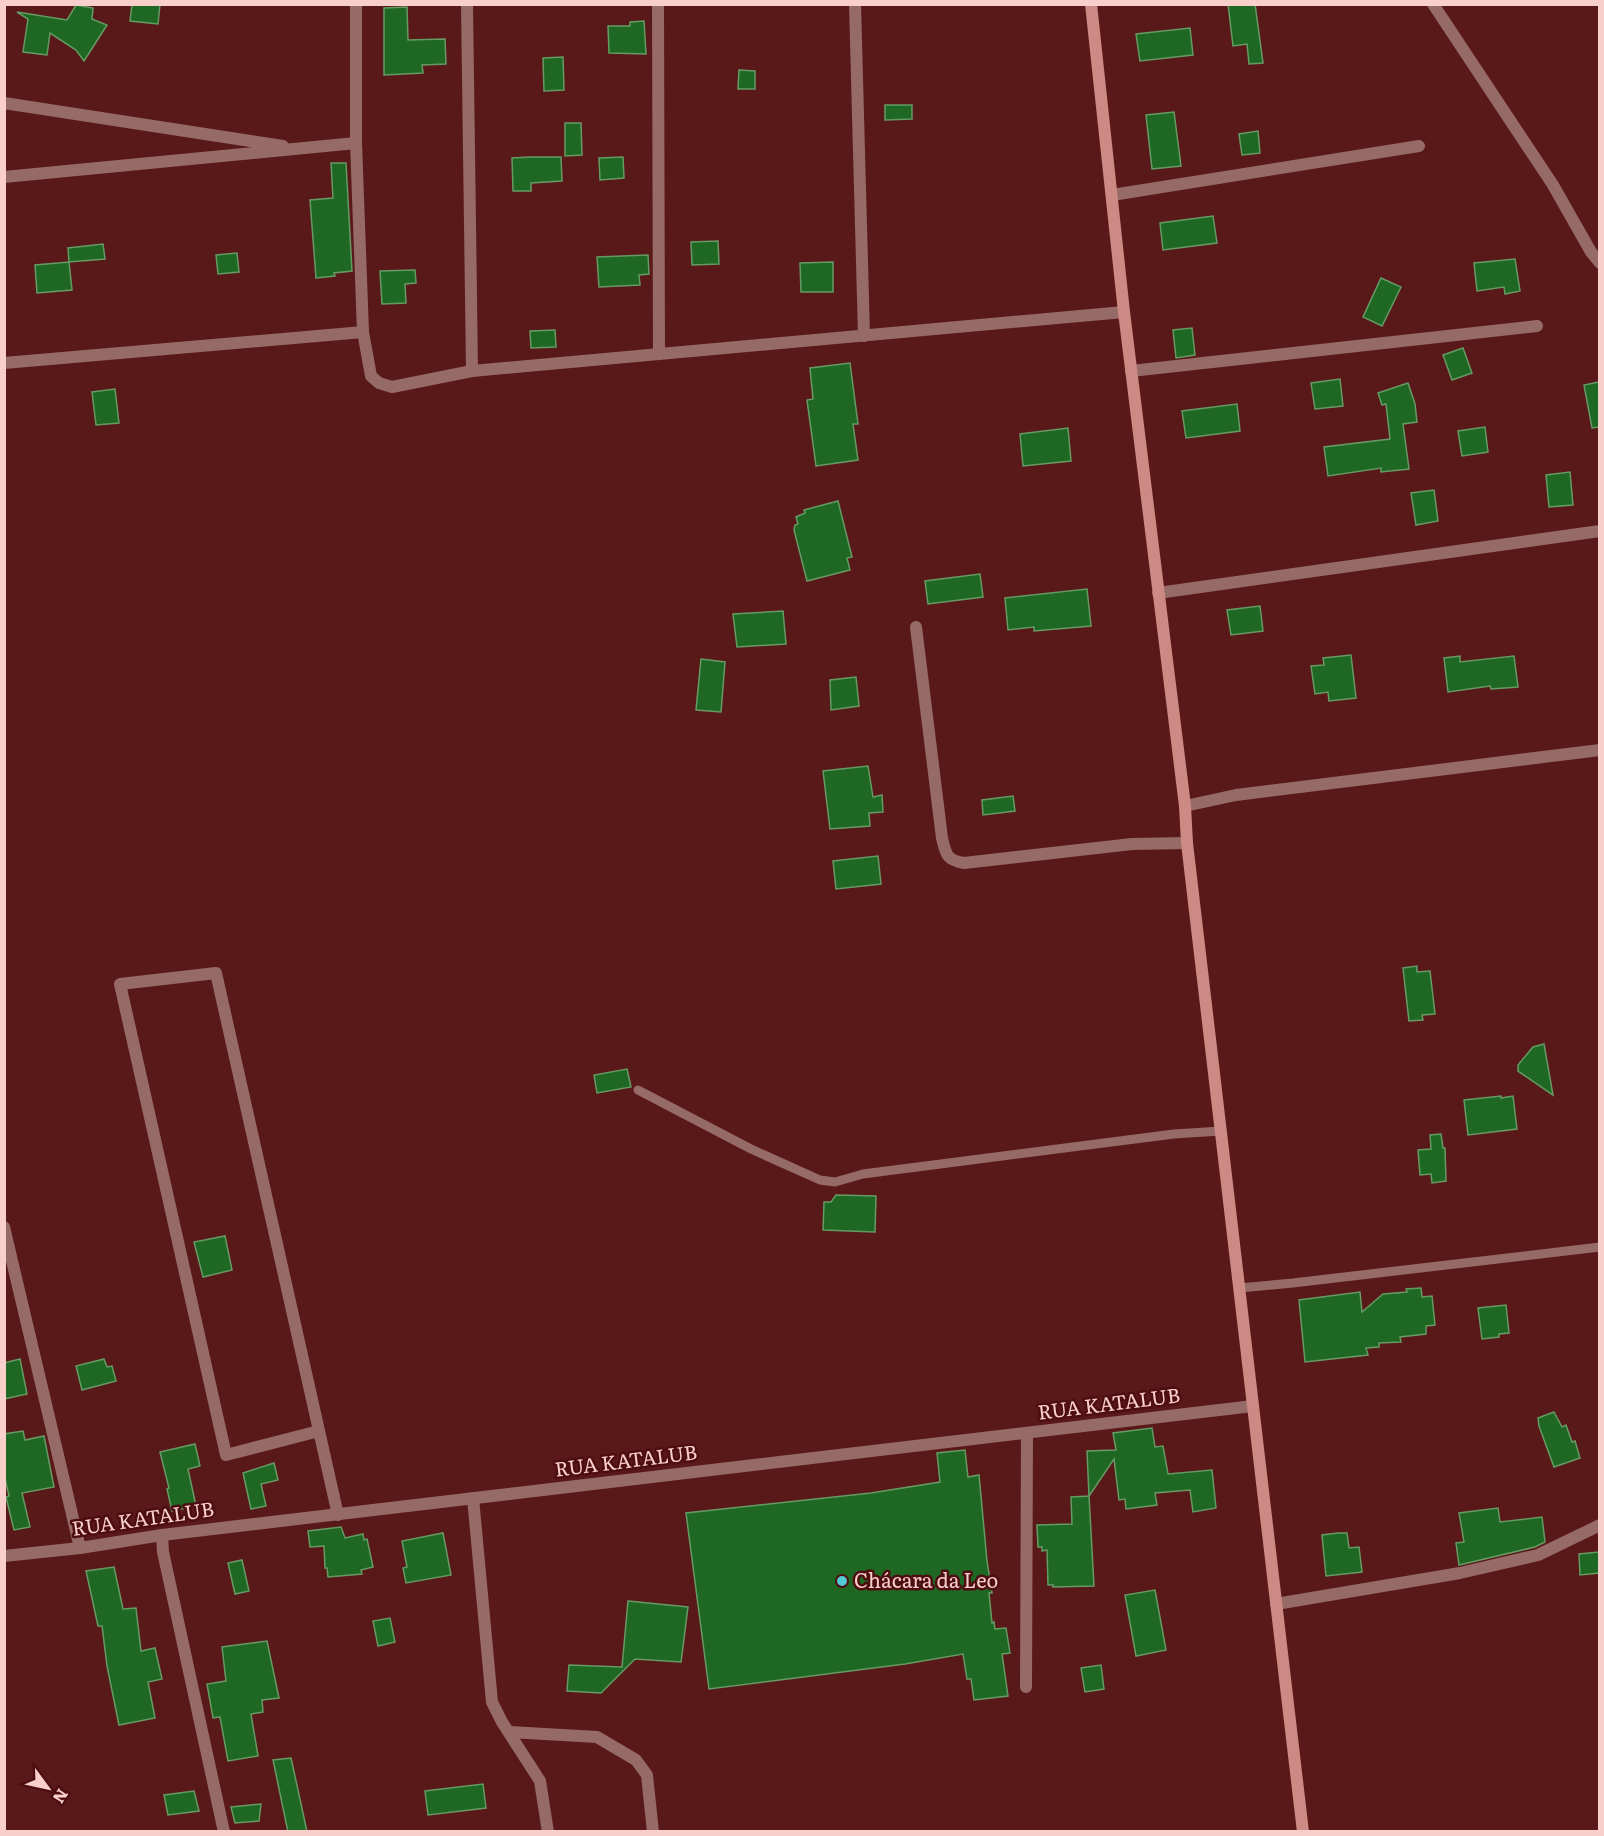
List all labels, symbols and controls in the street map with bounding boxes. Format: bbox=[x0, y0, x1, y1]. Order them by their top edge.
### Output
street label: RUA KATALUB bbox=[1036, 1378, 1182, 1426]
street label: RUA KATALUB bbox=[553, 1435, 699, 1483]
street label: RUA KATALUB bbox=[70, 1492, 216, 1542]
place label: Chácara da Leo bbox=[854, 1564, 998, 1594]
marker: Chácara da Leo bbox=[835, 1574, 849, 1588]
north arrow bbox=[18, 1758, 78, 1818]
text: N bbox=[48, 1785, 75, 1809]

